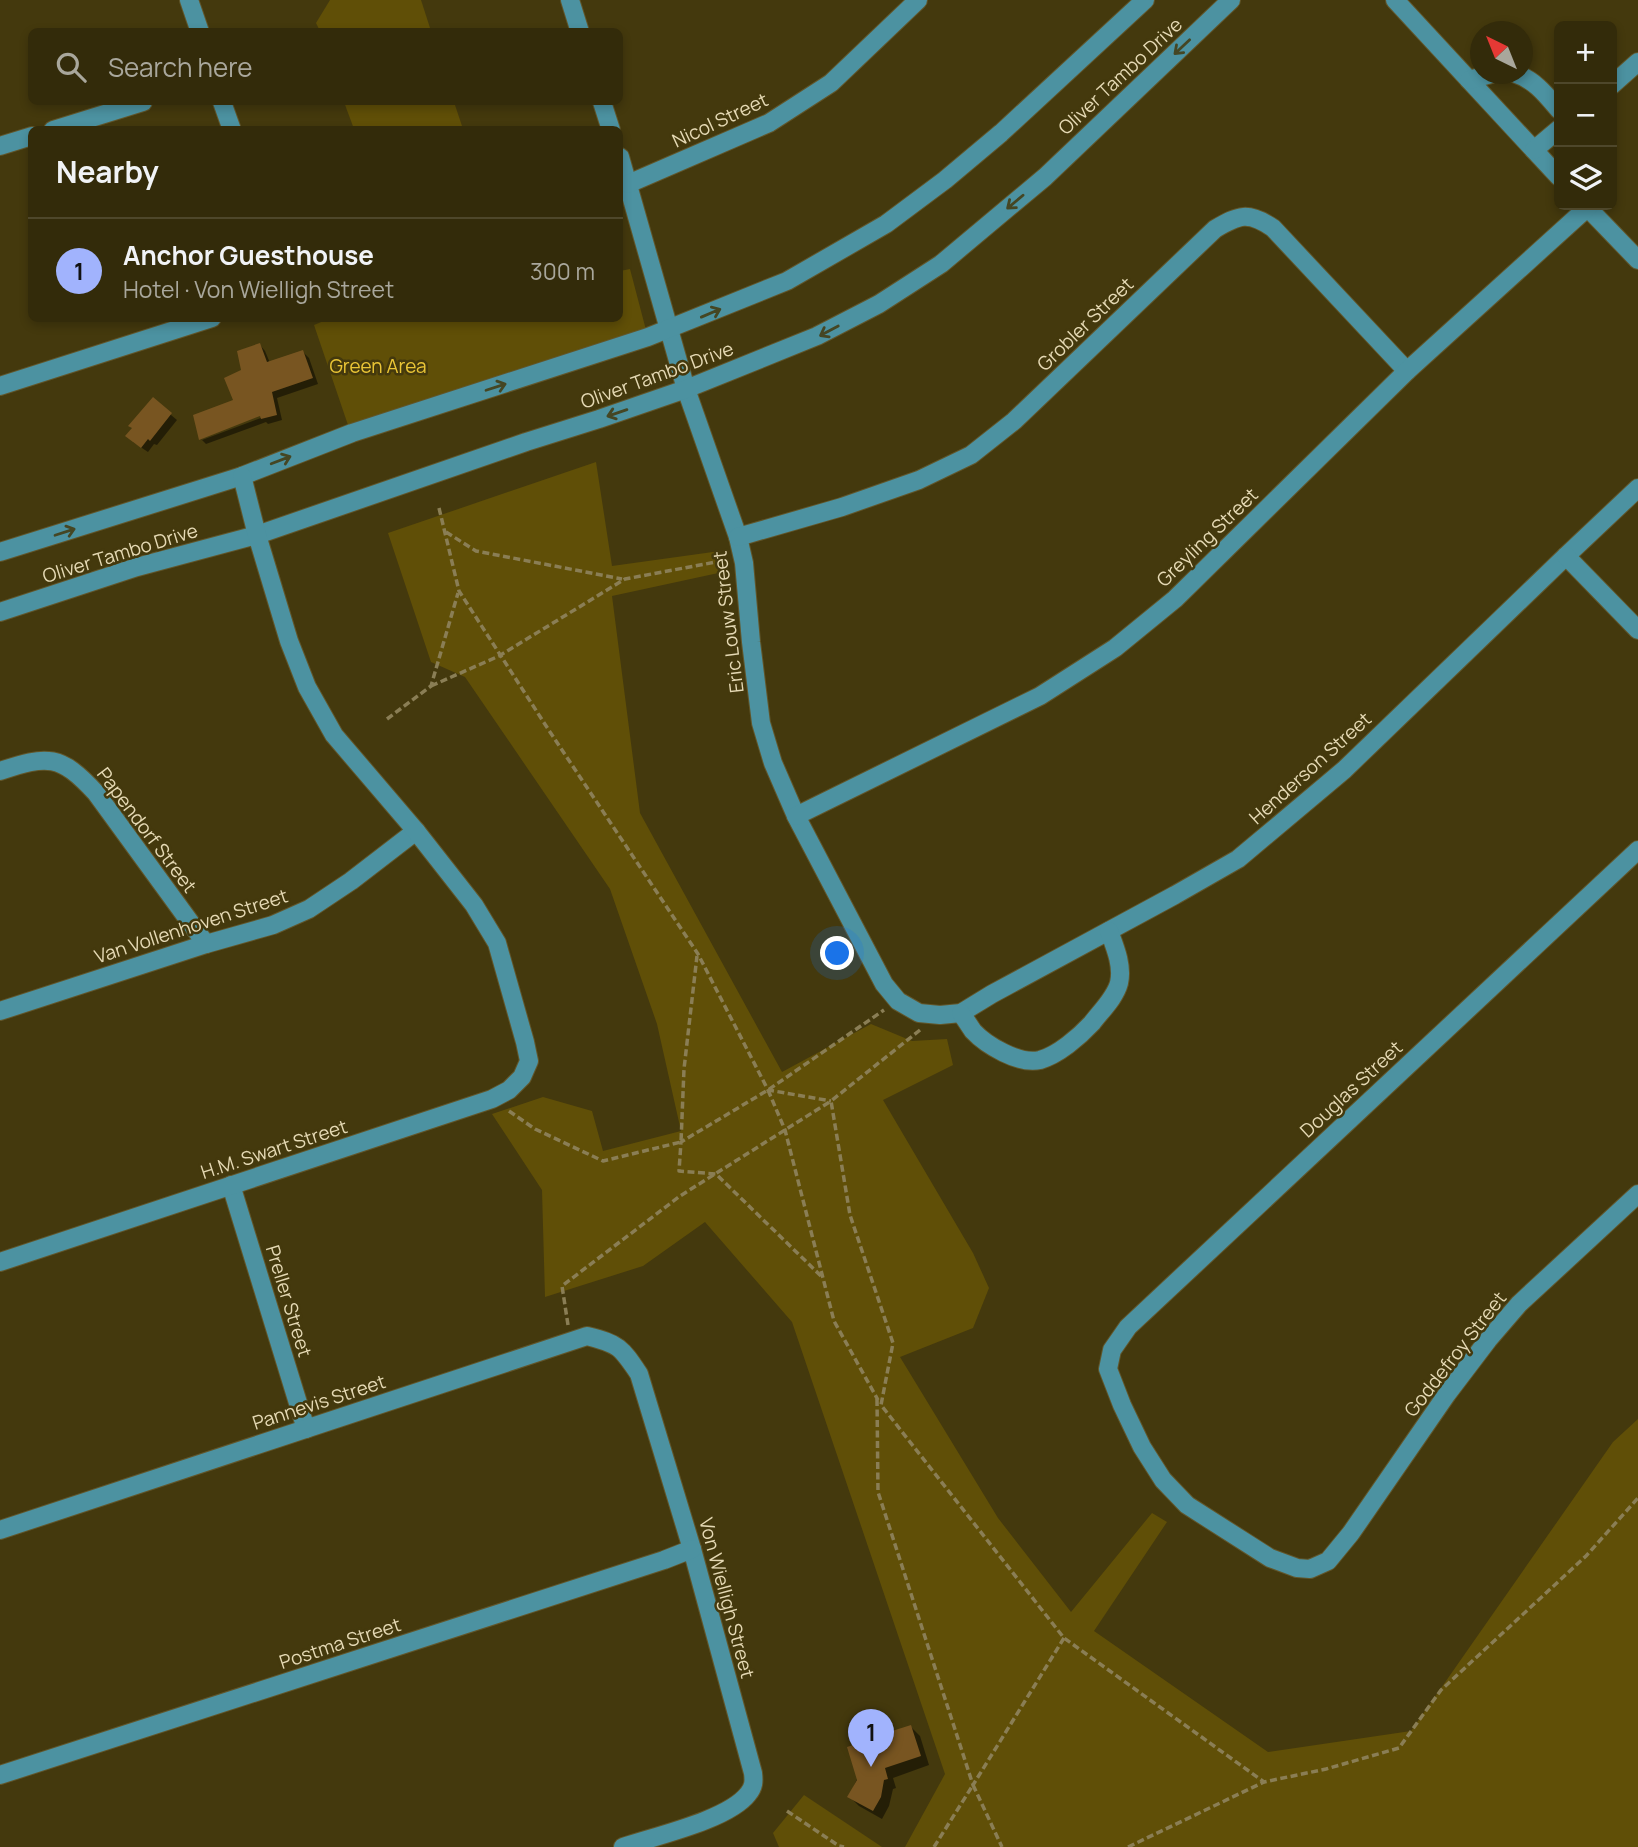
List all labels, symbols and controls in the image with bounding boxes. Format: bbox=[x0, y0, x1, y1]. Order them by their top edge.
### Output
street label: Oliver Tambo Drive bbox=[1052, 12, 1188, 140]
north arrow bbox=[1470, 21, 1533, 84]
map controls bbox=[1554, 21, 1617, 210]
button: + bbox=[1554, 21, 1617, 84]
search box bbox=[28, 28, 623, 105]
one-way arrow bbox=[1173, 38, 1190, 55]
icon: search bbox=[52, 48, 90, 86]
text: Search here bbox=[108, 49, 253, 85]
button: − bbox=[1554, 84, 1617, 147]
street label: Nicol Street bbox=[668, 86, 772, 154]
button: layers bbox=[1554, 147, 1617, 210]
text: Nearby bbox=[56, 151, 159, 192]
one-way arrow bbox=[1006, 194, 1024, 209]
text: Anchor Guesthouse bbox=[123, 237, 374, 273]
text: 1 bbox=[74, 255, 84, 287]
text: 300 m bbox=[530, 255, 595, 287]
street label: Grobler Street bbox=[1031, 271, 1139, 377]
text: Hotel · Von Wielligh Street bbox=[123, 273, 394, 305]
one-way arrow bbox=[700, 305, 721, 318]
one-way arrow bbox=[819, 324, 839, 338]
street label: Oliver Tambo Drive bbox=[577, 335, 737, 415]
park label: Green Area bbox=[329, 353, 427, 379]
one-way arrow bbox=[485, 380, 507, 392]
one-way arrow bbox=[606, 408, 628, 420]
one-way arrow bbox=[270, 453, 291, 466]
street label: Greyling Street bbox=[1150, 482, 1264, 592]
street label: Oliver Tambo Drive bbox=[39, 517, 201, 589]
one-way arrow bbox=[54, 524, 76, 537]
street label: Eric Louw Street bbox=[706, 550, 750, 694]
street label: Henderson Street bbox=[1243, 706, 1377, 830]
street label: Papendorf Street bbox=[91, 762, 203, 898]
street label: Van Vollenhoven Street bbox=[91, 882, 291, 970]
your location bbox=[820, 936, 854, 970]
street label: Douglas Street bbox=[1294, 1035, 1408, 1143]
street label: H.M. Swart Street bbox=[197, 1113, 351, 1185]
street label: Preller Street bbox=[260, 1242, 318, 1360]
street label: Goddefroy Street bbox=[1398, 1286, 1512, 1422]
street label: Pannevis Street bbox=[249, 1368, 389, 1436]
street label: Von Wielligh Street bbox=[693, 1515, 761, 1681]
street label: Postma Street bbox=[276, 1611, 404, 1675]
pin: 1 bbox=[848, 1709, 894, 1767]

